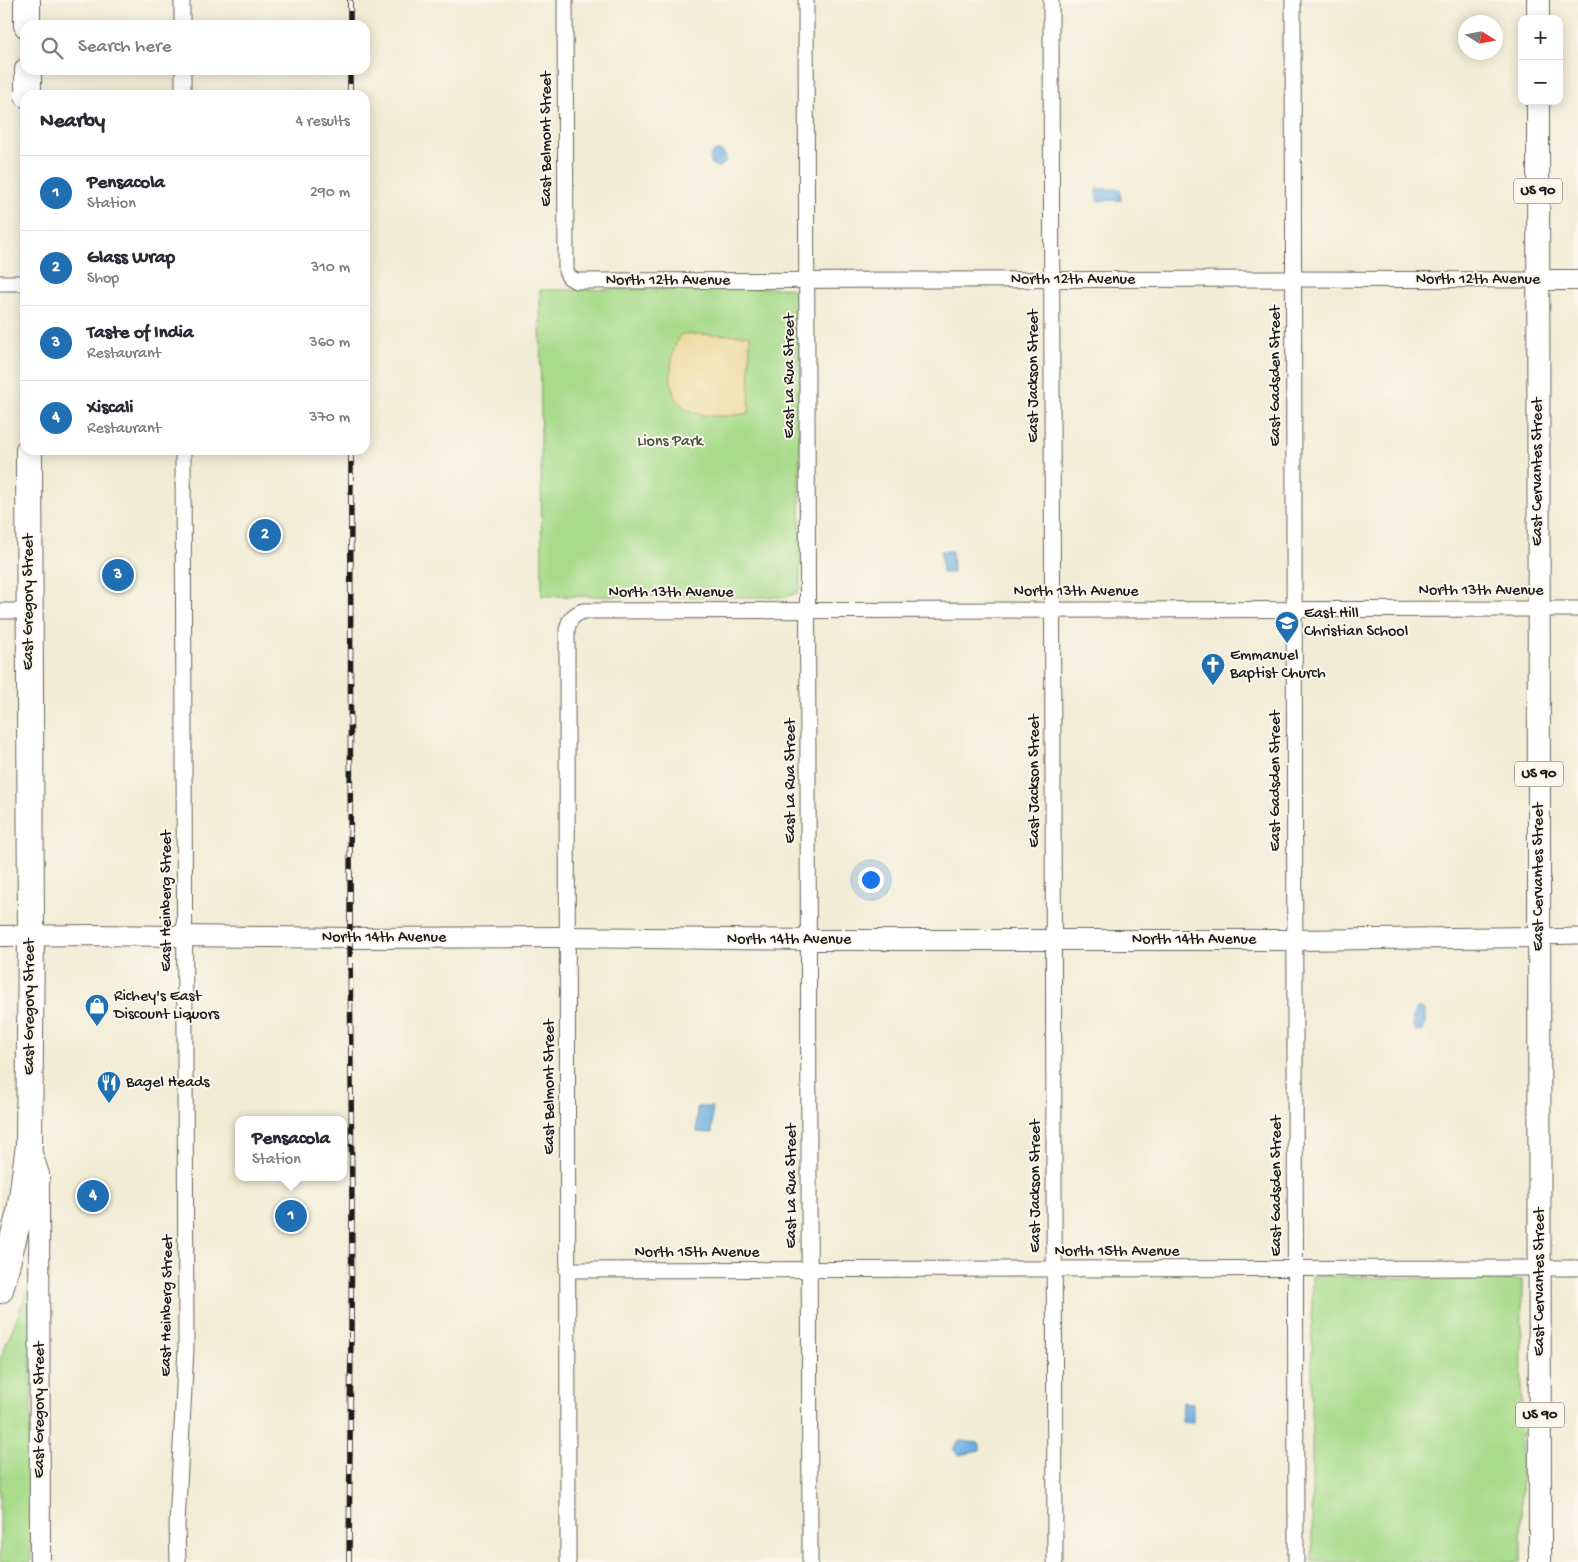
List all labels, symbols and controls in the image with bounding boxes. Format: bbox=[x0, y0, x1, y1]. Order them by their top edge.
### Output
north arrow bbox=[1458, 15, 1503, 60]
map controls bbox=[1518, 15, 1563, 105]
button: + bbox=[1518, 15, 1563, 60]
search box bbox=[20, 20, 370, 75]
icon: search bbox=[38, 34, 66, 62]
text: Search here bbox=[78, 36, 172, 59]
button: − bbox=[1518, 60, 1563, 105]
street label: East Belmont Street bbox=[538, 70, 557, 207]
text: Nearby bbox=[40, 110, 105, 135]
text: 4 results bbox=[295, 113, 350, 132]
text: Pensacola bbox=[87, 172, 165, 195]
road number: US 90 bbox=[1514, 178, 1562, 204]
text: 1 bbox=[53, 184, 59, 203]
text: 290 m bbox=[310, 184, 350, 203]
text: Station bbox=[87, 195, 136, 214]
text: Glass Wrap bbox=[87, 247, 175, 270]
text: 2 bbox=[52, 259, 60, 278]
text: 310 m bbox=[311, 259, 350, 278]
text: Shop bbox=[87, 270, 119, 289]
street label: North 12th Avenue bbox=[1011, 271, 1136, 290]
street label: North 12th Avenue bbox=[1416, 271, 1541, 290]
street label: North 12th Avenue bbox=[606, 272, 731, 291]
street label: East Gadsden Street bbox=[1267, 304, 1286, 447]
street label: East Jackson Street bbox=[1025, 308, 1044, 443]
street label: East La Rua Street bbox=[781, 312, 800, 438]
text: Taste of India bbox=[87, 322, 194, 345]
text: 3 bbox=[52, 334, 60, 353]
text: 360 m bbox=[309, 334, 350, 353]
text: Restaurant bbox=[87, 345, 161, 364]
street label: East Cervantes Street bbox=[1529, 396, 1548, 546]
text: Xiscali bbox=[87, 397, 134, 420]
text: 4 bbox=[52, 409, 60, 428]
text: 370 m bbox=[309, 409, 350, 428]
text: Restaurant bbox=[87, 420, 161, 439]
park label: Lions Park bbox=[637, 433, 705, 452]
pin: 2 bbox=[249, 516, 281, 554]
street label: East Gregory Street bbox=[20, 532, 39, 670]
pin: 3 bbox=[102, 556, 134, 594]
street label: North 13th Avenue bbox=[1418, 582, 1544, 601]
street label: North 13th Avenue bbox=[1013, 583, 1139, 602]
street label: North 13th Avenue bbox=[608, 584, 734, 603]
place label: East Hill Christian School bbox=[1304, 605, 1408, 642]
school or university icon: East Hill Christian School bbox=[1274, 610, 1300, 644]
place label: Emmanuel Baptist Church bbox=[1229, 647, 1326, 684]
church icon: Emmanuel Baptist Church bbox=[1200, 652, 1226, 686]
street label: East Gadsden Street bbox=[1267, 709, 1286, 852]
street label: East Jackson Street bbox=[1026, 713, 1045, 848]
street label: East La Rua Street bbox=[782, 717, 801, 843]
road number: US 90 bbox=[1515, 762, 1563, 786]
street label: East Cervantes Street bbox=[1530, 801, 1549, 951]
street label: East Heinberg Street bbox=[158, 829, 177, 972]
your location bbox=[858, 867, 884, 893]
street label: North 14th Avenue bbox=[322, 929, 447, 948]
street label: North 14th Avenue bbox=[727, 931, 852, 950]
street label: North 14th Avenue bbox=[1132, 931, 1257, 950]
street label: East Gregory Street bbox=[21, 937, 40, 1075]
place label: Richey's East Discount Liquors bbox=[113, 988, 220, 1025]
shop icon: Richey's East Discount Liquors bbox=[84, 993, 110, 1027]
street label: East Belmont Street bbox=[541, 1018, 560, 1155]
restaurant icon: Bagel Heads bbox=[96, 1070, 122, 1104]
place label: Bagel Heads bbox=[125, 1074, 210, 1093]
street label: East Gadsden Street bbox=[1268, 1114, 1287, 1257]
popup bbox=[235, 1116, 347, 1181]
street label: East Jackson Street bbox=[1027, 1118, 1046, 1253]
street label: East La Rua Street bbox=[783, 1122, 802, 1248]
text: Pensacola bbox=[252, 1128, 330, 1151]
text: Station bbox=[252, 1151, 301, 1170]
pin: 4 bbox=[77, 1177, 109, 1215]
pin: 1 bbox=[275, 1197, 307, 1235]
street label: East Cervantes Street bbox=[1531, 1206, 1550, 1356]
street label: East Heinberg Street bbox=[157, 1234, 179, 1377]
street label: North 15th Avenue bbox=[1054, 1243, 1180, 1262]
street label: North 15th Avenue bbox=[634, 1244, 760, 1263]
street label: East Gregory Street bbox=[31, 1340, 50, 1478]
road number: US 90 bbox=[1516, 1402, 1564, 1428]

